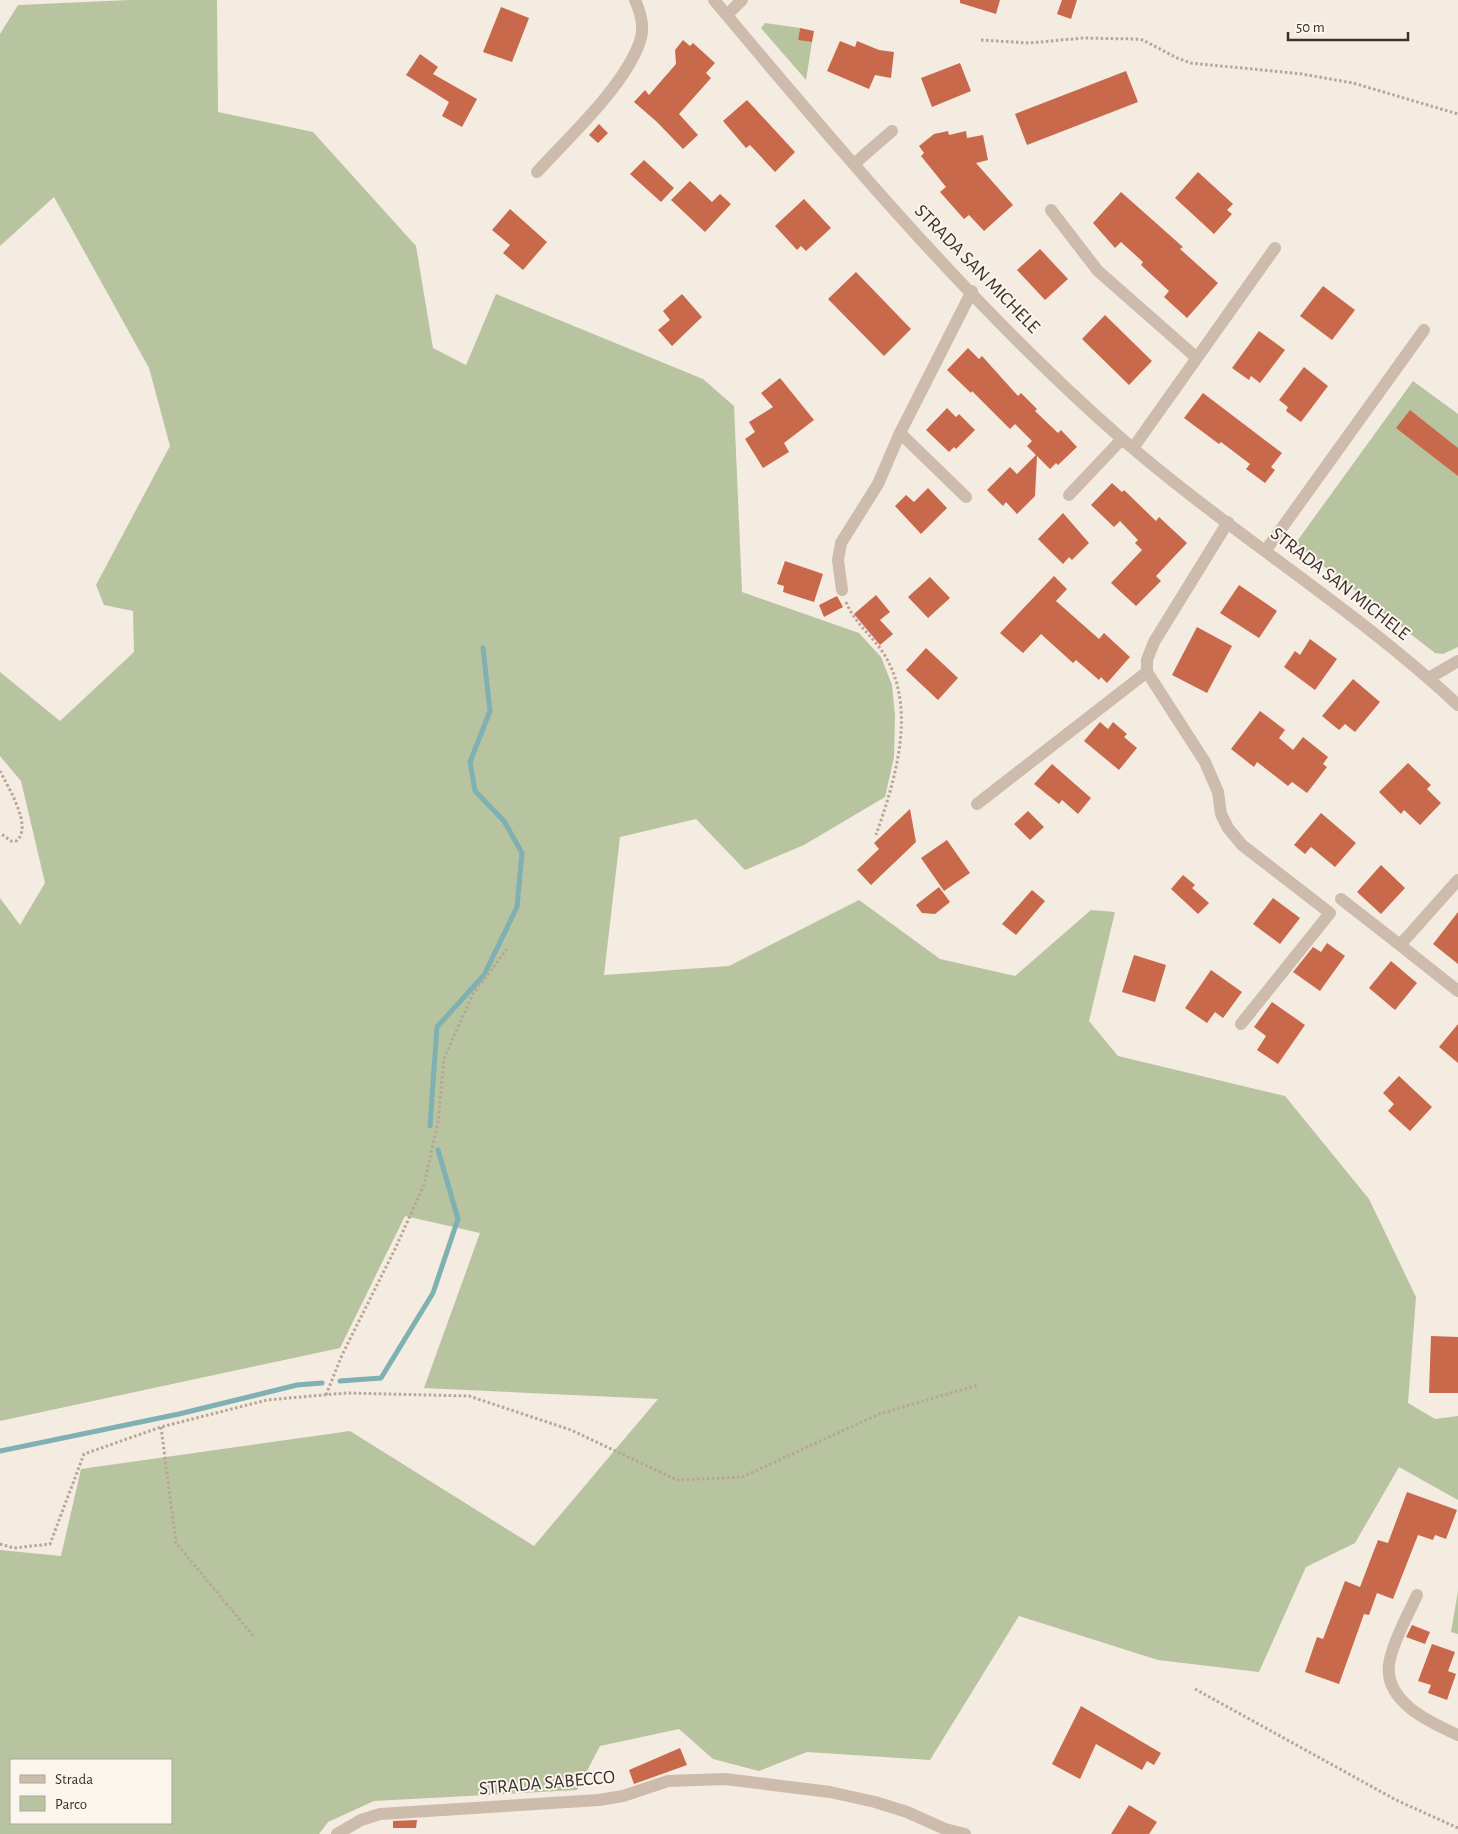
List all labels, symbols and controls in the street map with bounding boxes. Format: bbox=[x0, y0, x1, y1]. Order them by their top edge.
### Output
scale bar bbox=[1288, 10, 1408, 42]
text: 50 m bbox=[1296, 20, 1325, 35]
street label: STRADA SAN MICHELE bbox=[911, 201, 1043, 337]
street label: STRADA SAN MICHELE bbox=[1267, 524, 1413, 644]
legend bbox=[10, 1759, 172, 1824]
street label: STRADA SABECCO bbox=[478, 1768, 616, 1798]
text: Strada bbox=[55, 1772, 93, 1787]
text: Parco bbox=[55, 1797, 87, 1812]

